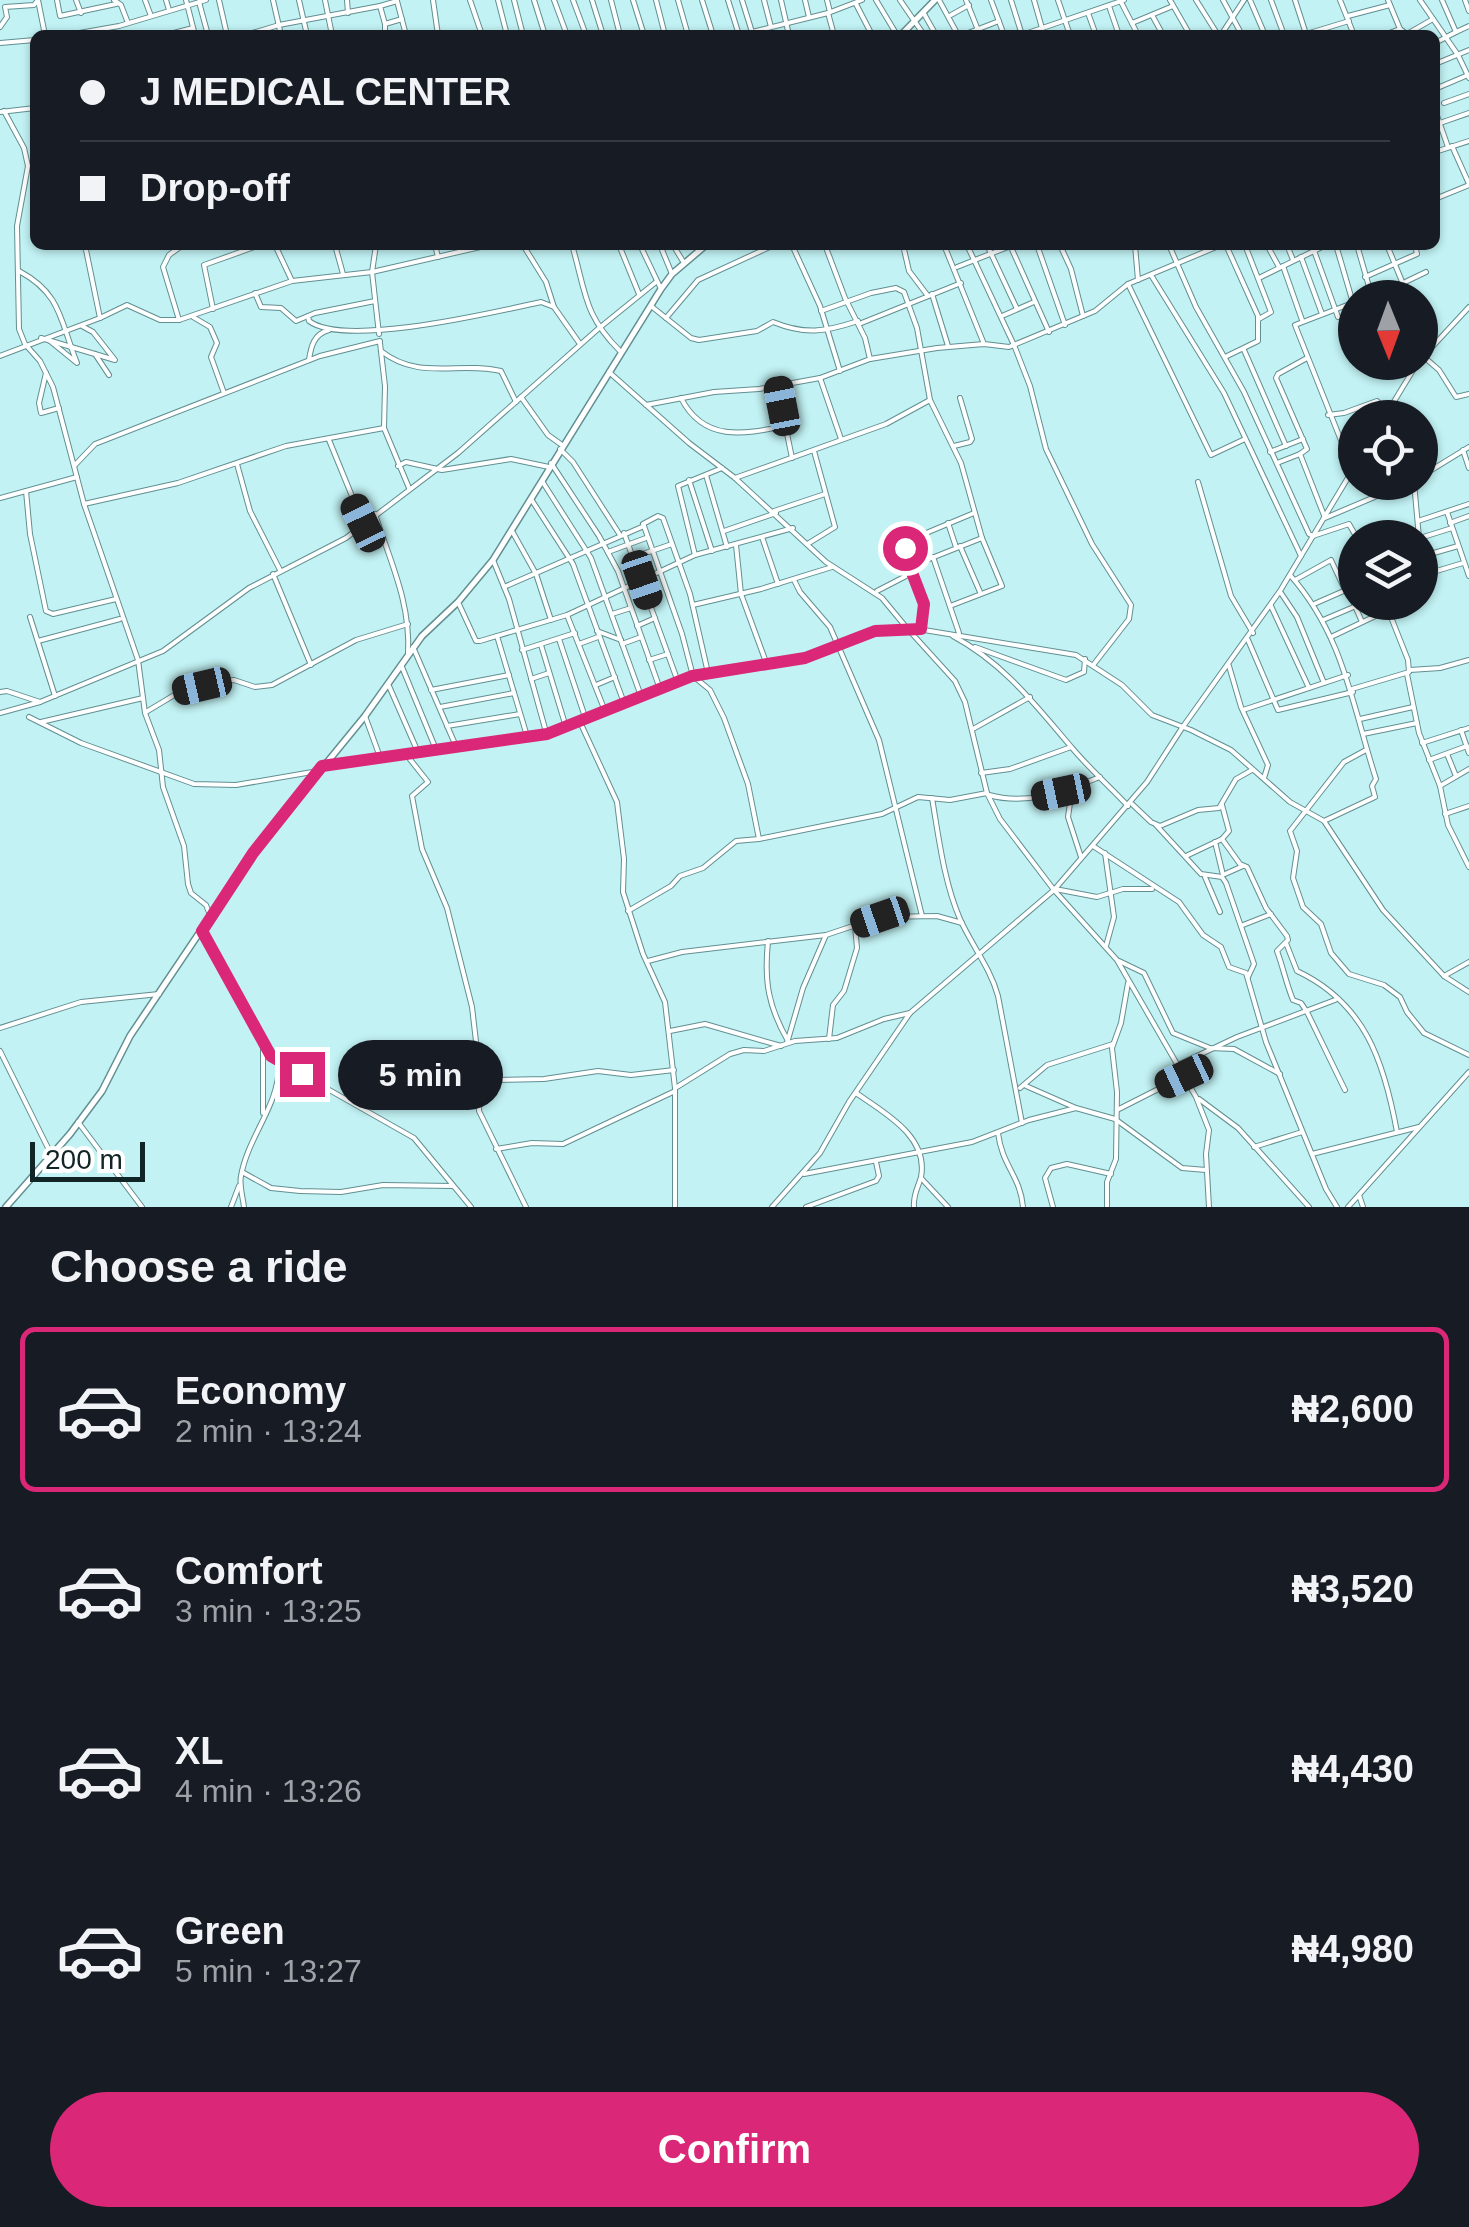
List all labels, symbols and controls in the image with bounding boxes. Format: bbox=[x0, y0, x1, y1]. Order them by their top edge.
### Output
text: J MEDICAL CENTER bbox=[140, 71, 511, 113]
text: Drop-off bbox=[140, 167, 290, 209]
north arrow bbox=[1338, 280, 1438, 380]
map controls bbox=[1338, 280, 1438, 620]
car bbox=[762, 374, 802, 438]
button: locate bbox=[1338, 400, 1438, 500]
car bbox=[336, 489, 390, 557]
button: layers bbox=[1338, 520, 1438, 620]
route start bbox=[883, 526, 928, 571]
car bbox=[618, 547, 666, 613]
car bbox=[169, 665, 235, 707]
car bbox=[1029, 771, 1093, 813]
car bbox=[847, 893, 913, 941]
callout: 5 min bbox=[337, 1039, 502, 1109]
car bbox=[1150, 1050, 1218, 1102]
route end bbox=[280, 1052, 325, 1097]
text: 5 min bbox=[379, 1057, 462, 1093]
scale bar bbox=[30, 1137, 145, 1182]
text: 200 m bbox=[45, 1144, 123, 1175]
text: Choose a ride bbox=[50, 1241, 348, 1292]
icon: car bbox=[55, 1365, 145, 1455]
text: Economy bbox=[175, 1370, 346, 1412]
text: ₦2,600 bbox=[1291, 1388, 1414, 1430]
text: 2 min · 13:24 bbox=[175, 1413, 362, 1449]
icon: car bbox=[55, 1545, 145, 1635]
text: Comfort bbox=[175, 1550, 323, 1592]
text: ₦3,520 bbox=[1291, 1568, 1414, 1610]
text: 3 min · 13:25 bbox=[175, 1593, 362, 1629]
icon: car bbox=[55, 1725, 145, 1815]
text: XL bbox=[175, 1730, 224, 1772]
text: ₦4,430 bbox=[1291, 1748, 1414, 1790]
text: 4 min · 13:26 bbox=[175, 1773, 362, 1809]
icon: car bbox=[55, 1905, 145, 1995]
text: Green bbox=[175, 1910, 285, 1952]
text: ₦4,980 bbox=[1291, 1928, 1414, 1970]
text: 5 min · 13:27 bbox=[175, 1953, 362, 1989]
button: Confirm bbox=[50, 2092, 1419, 2207]

